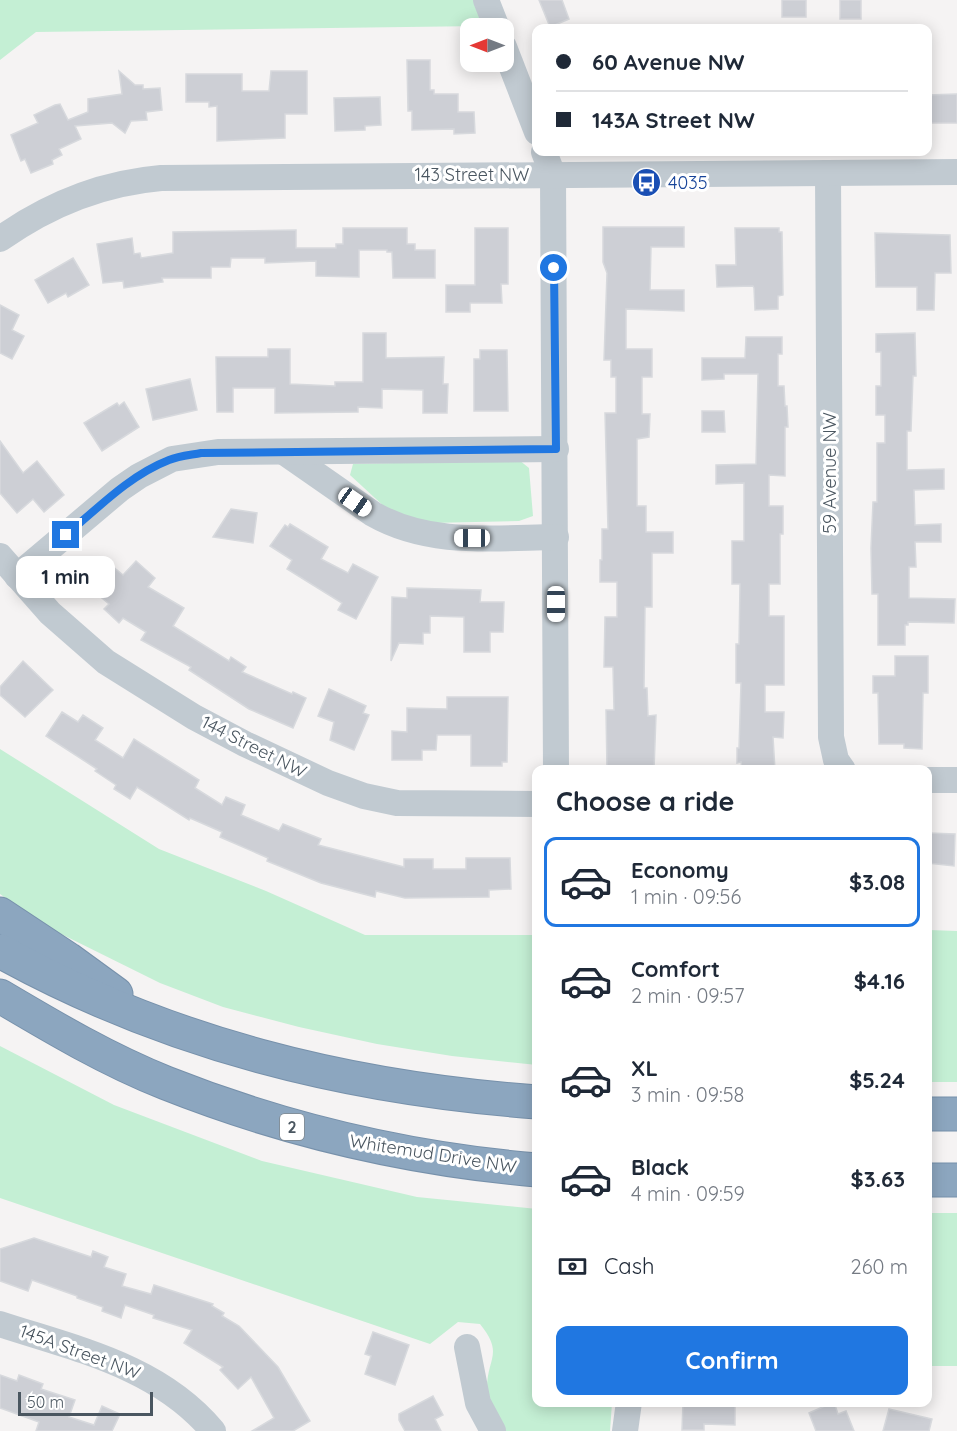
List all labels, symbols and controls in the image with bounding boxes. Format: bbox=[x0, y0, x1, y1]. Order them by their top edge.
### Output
north arrow bbox=[460, 18, 514, 72]
map controls bbox=[460, 18, 514, 72]
text: 60 Avenue NW bbox=[592, 48, 745, 76]
text: 143A Street NW bbox=[592, 106, 755, 134]
street label: 143 Street NW bbox=[415, 163, 529, 186]
bus stop icon: 4035 bbox=[631, 167, 663, 199]
place label: 4035 bbox=[668, 171, 707, 194]
route start bbox=[540, 254, 567, 281]
street label: 59 Avenue NW bbox=[818, 412, 841, 534]
car bbox=[335, 484, 375, 520]
route end bbox=[52, 521, 79, 548]
car bbox=[454, 529, 490, 547]
callout: 1 min bbox=[16, 556, 116, 598]
text: 1 min bbox=[41, 564, 90, 589]
car bbox=[547, 586, 565, 622]
street label: 144 Street NW bbox=[198, 710, 311, 783]
text: Choose a ride bbox=[556, 784, 734, 818]
icon: car bbox=[559, 855, 613, 909]
text: Economy bbox=[631, 856, 729, 884]
text: $3.08 bbox=[849, 868, 905, 896]
text: 1 min · 09:56 bbox=[631, 884, 741, 909]
icon: car bbox=[559, 954, 613, 1008]
text: Comfort bbox=[631, 955, 720, 983]
text: $4.16 bbox=[854, 967, 905, 995]
text: 2 min · 09:57 bbox=[631, 983, 744, 1008]
icon: car bbox=[559, 1053, 613, 1107]
text: XL bbox=[631, 1054, 658, 1082]
text: $5.24 bbox=[849, 1066, 905, 1094]
text: 3 min · 09:58 bbox=[631, 1082, 744, 1107]
road number: 2 bbox=[280, 1114, 304, 1140]
street label: Whitemud Drive NW bbox=[348, 1129, 518, 1178]
icon: car bbox=[559, 1152, 613, 1206]
text: Black bbox=[631, 1153, 689, 1181]
text: $3.63 bbox=[851, 1165, 905, 1193]
text: 4 min · 09:59 bbox=[631, 1181, 745, 1206]
icon: cash bbox=[556, 1250, 589, 1283]
text: Cash bbox=[604, 1252, 655, 1280]
text: 260 m bbox=[851, 1254, 908, 1279]
street label: 145A Street NW bbox=[17, 1319, 144, 1384]
button: Confirm bbox=[556, 1326, 908, 1395]
scale bar bbox=[18, 1389, 153, 1416]
text: 50 m bbox=[27, 1392, 64, 1412]

